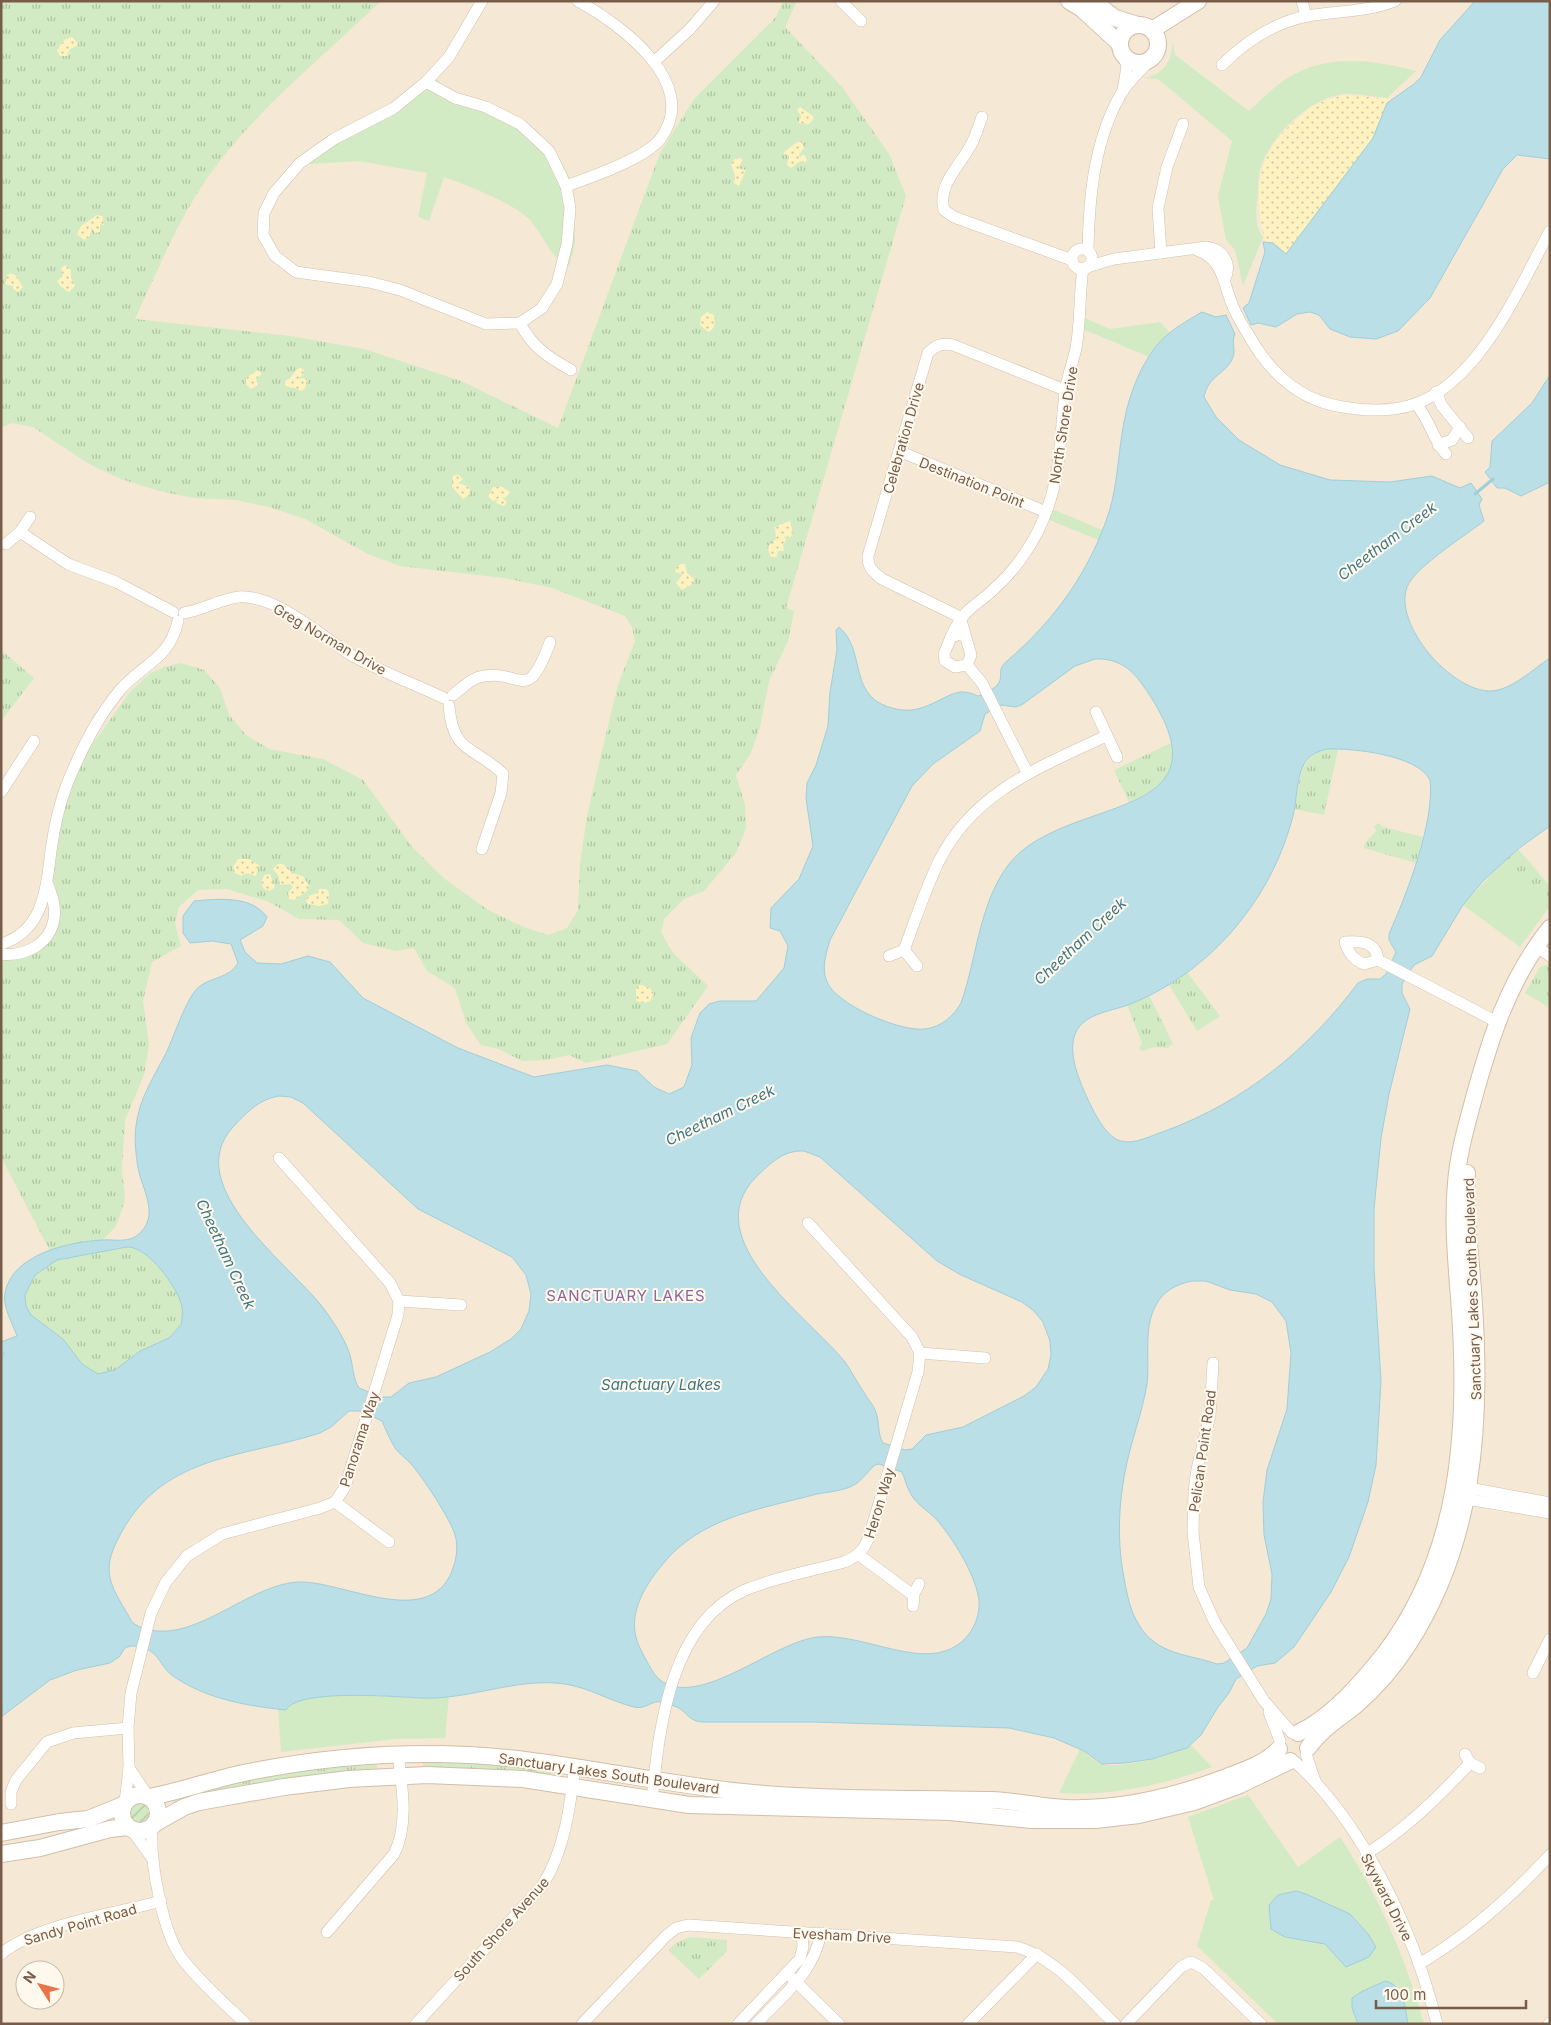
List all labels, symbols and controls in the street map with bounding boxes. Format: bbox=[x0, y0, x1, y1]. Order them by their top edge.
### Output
street label: North Shore Drive bbox=[1045, 365, 1081, 485]
street label: Celebration Drive bbox=[879, 380, 927, 496]
street label: Destination Point bbox=[917, 453, 1027, 511]
water label: Cheetham Creek bbox=[1334, 497, 1441, 584]
street label: Greg Norman Drive bbox=[270, 600, 390, 678]
water label: Cheetham Creek bbox=[1030, 893, 1131, 989]
water label: Cheetham Creek bbox=[662, 1080, 778, 1150]
street label: Sanctuary Lakes South Boulevard bbox=[1460, 1177, 1484, 1401]
water label: Cheetham Creek bbox=[192, 1196, 260, 1313]
district label: SANCTUARY LAKES bbox=[546, 1286, 706, 1305]
water label: Sanctuary Lakes bbox=[601, 1375, 721, 1394]
street label: Panorama Way bbox=[336, 1389, 382, 1489]
street label: Pelican Point Road bbox=[1185, 1389, 1219, 1513]
street label: Heron Way bbox=[860, 1466, 898, 1540]
street label: Sanctuary Lakes South Boulevard bbox=[498, 1749, 720, 1797]
street label: Skyward Drive bbox=[1358, 1850, 1416, 1944]
street label: South Shore Avenue bbox=[450, 1873, 552, 1985]
street label: Sandy Point Road bbox=[22, 1900, 138, 1948]
street label: Evesham Drive bbox=[792, 1924, 892, 1946]
north arrow bbox=[15, 1960, 65, 2010]
text: N bbox=[19, 1968, 39, 1986]
scale bar bbox=[1376, 1978, 1526, 2010]
text: 100 m bbox=[1384, 1985, 1426, 2004]

